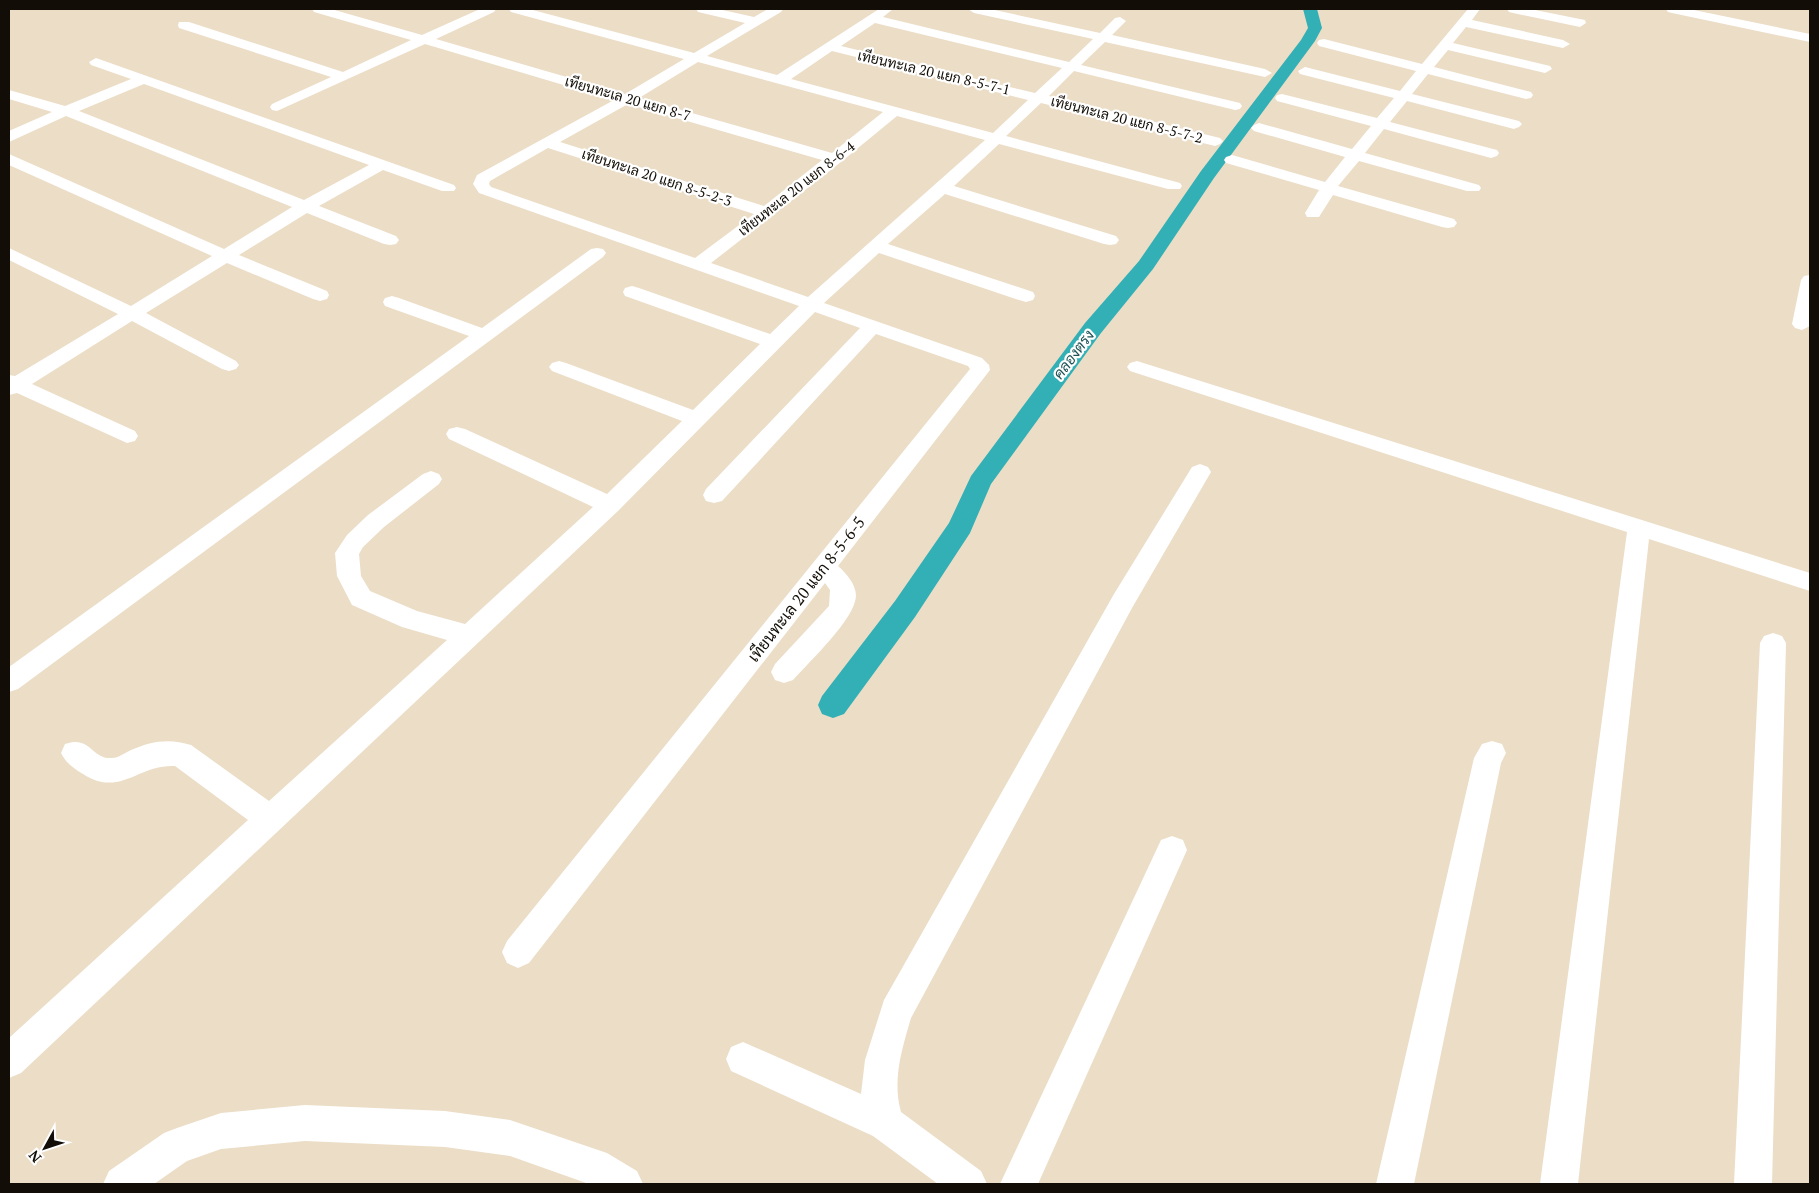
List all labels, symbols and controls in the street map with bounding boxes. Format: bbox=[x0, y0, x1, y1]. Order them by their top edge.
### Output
street label: เทียนทะเล 20 แยก 8-5-7-1 bbox=[856, 45, 1012, 99]
street label: เทียนทะเล 20 แยก 8-7 bbox=[563, 71, 693, 125]
street label: เทียนทะเล 20 แยก 8-5-7-2 bbox=[1049, 91, 1205, 147]
street label: เทียนทะเล 20 แยก 8-6-4 bbox=[734, 136, 859, 240]
street label: เทียนทะเล 20 แยก 8-5-2-3 bbox=[580, 144, 734, 210]
water label: คลองตรง bbox=[1048, 325, 1098, 383]
street label: เทียนทะเล 20 แยก 8-5-6-5 bbox=[742, 512, 870, 666]
north arrow bbox=[20, 1123, 70, 1173]
text: N bbox=[24, 1146, 45, 1167]

